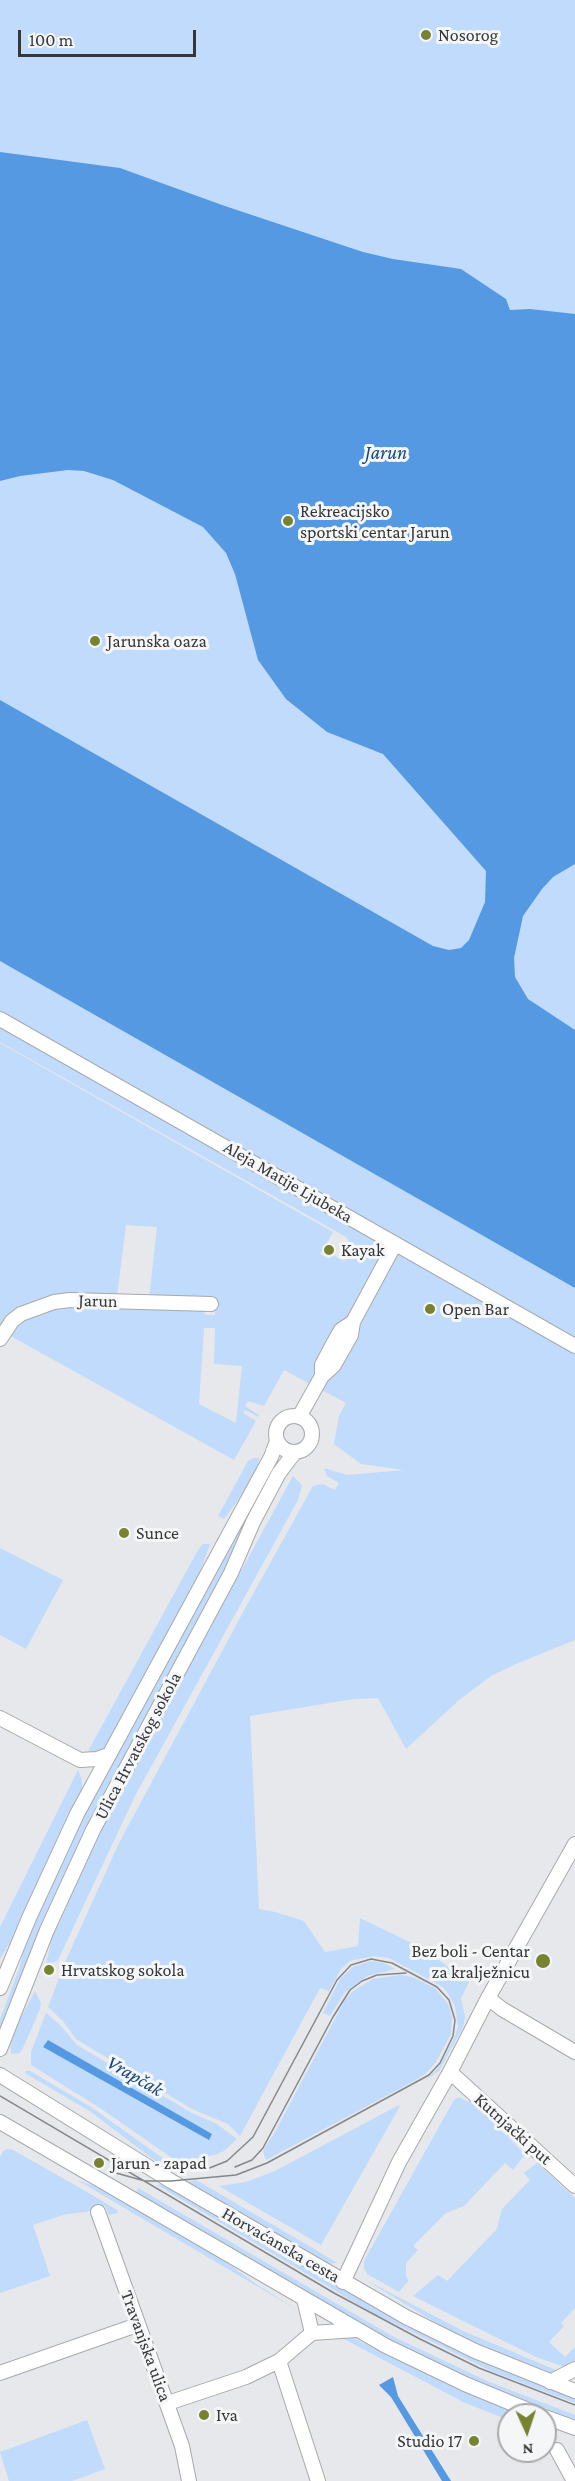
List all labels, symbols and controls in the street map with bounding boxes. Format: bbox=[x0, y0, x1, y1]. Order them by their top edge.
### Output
scale bar bbox=[21, 18, 200, 56]
place label: Nosorog bbox=[438, 24, 498, 46]
marker: Nosorog bbox=[419, 28, 433, 42]
text: 100 m bbox=[29, 30, 73, 50]
water label: Jarun bbox=[365, 441, 407, 465]
place label: Rekreacijsko sportski centar Jarun bbox=[300, 500, 450, 542]
marker: Rekreacijsko sportski centar Jarun bbox=[281, 514, 295, 528]
place label: Jarunska oaza bbox=[107, 630, 207, 652]
marker: Jarunska oaza bbox=[88, 634, 102, 648]
street label: Aleja Matije Ljubeka bbox=[220, 1136, 356, 1228]
place label: Kayak bbox=[341, 1239, 385, 1261]
marker: Kayak bbox=[322, 1243, 336, 1257]
street label: Jarun bbox=[78, 1290, 118, 1312]
place label: Open Bar bbox=[442, 1298, 509, 1320]
marker: Open Bar bbox=[423, 1302, 437, 1316]
place label: Sunce bbox=[136, 1522, 179, 1544]
marker: Sunce bbox=[117, 1526, 131, 1540]
street label: Ulica Hrvatskog sokola bbox=[90, 1669, 186, 1823]
place label: Bez boli - Centar za kralježnicu bbox=[412, 1940, 530, 1982]
marker: Bez boli - Centar za kralježnicu bbox=[534, 1952, 552, 1970]
place label: Hrvatskog sokola bbox=[61, 1959, 185, 1981]
marker: Hrvatskog sokola bbox=[42, 1963, 56, 1977]
water label: Vrapčak bbox=[102, 2050, 168, 2102]
street label: Kutnjački put bbox=[470, 2089, 556, 2169]
place label: Jarun - zapad bbox=[111, 2152, 207, 2174]
marker: Jarun - zapad bbox=[92, 2156, 106, 2170]
street label: Horvaćanska cesta bbox=[218, 2202, 344, 2288]
street label: Travanjska ulica bbox=[116, 2287, 176, 2405]
north arrow bbox=[497, 2403, 557, 2463]
place label: Iva bbox=[216, 2404, 238, 2426]
marker: Iva bbox=[197, 2408, 211, 2422]
place label: Studio 17 bbox=[397, 2430, 462, 2452]
marker: Studio 17 bbox=[467, 2434, 481, 2448]
text: N bbox=[522, 2441, 534, 2458]

